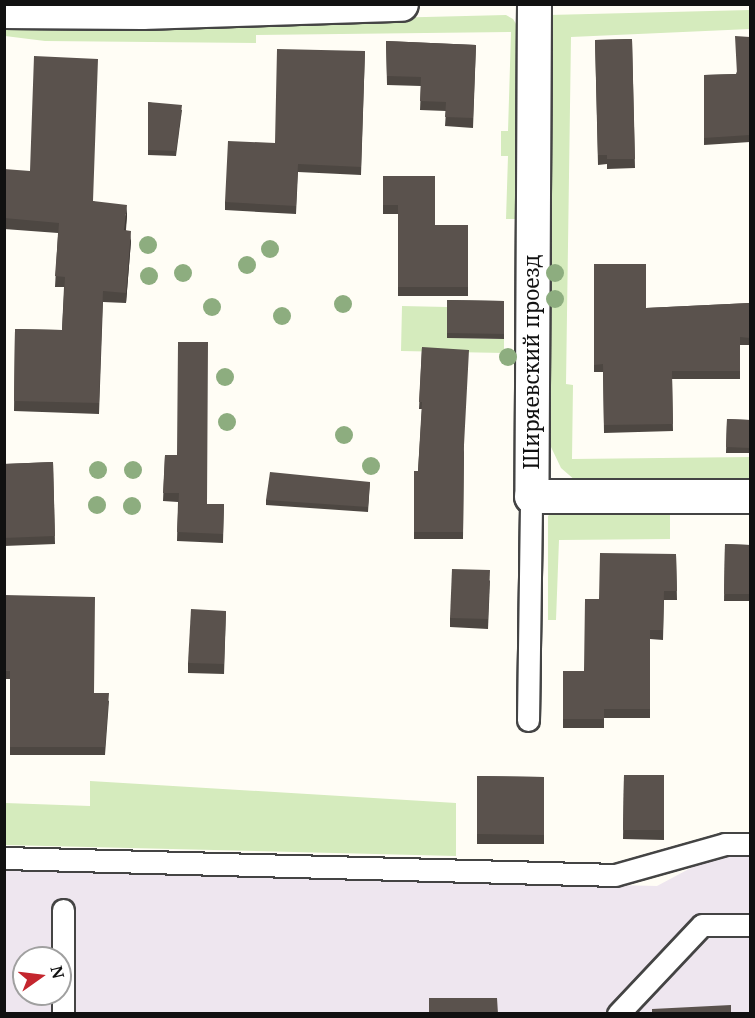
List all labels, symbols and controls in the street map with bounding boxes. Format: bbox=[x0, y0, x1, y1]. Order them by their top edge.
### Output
street label: Ширяевский проезд bbox=[518, 255, 544, 469]
north arrow bbox=[12, 946, 72, 1006]
text: N bbox=[45, 963, 70, 981]

